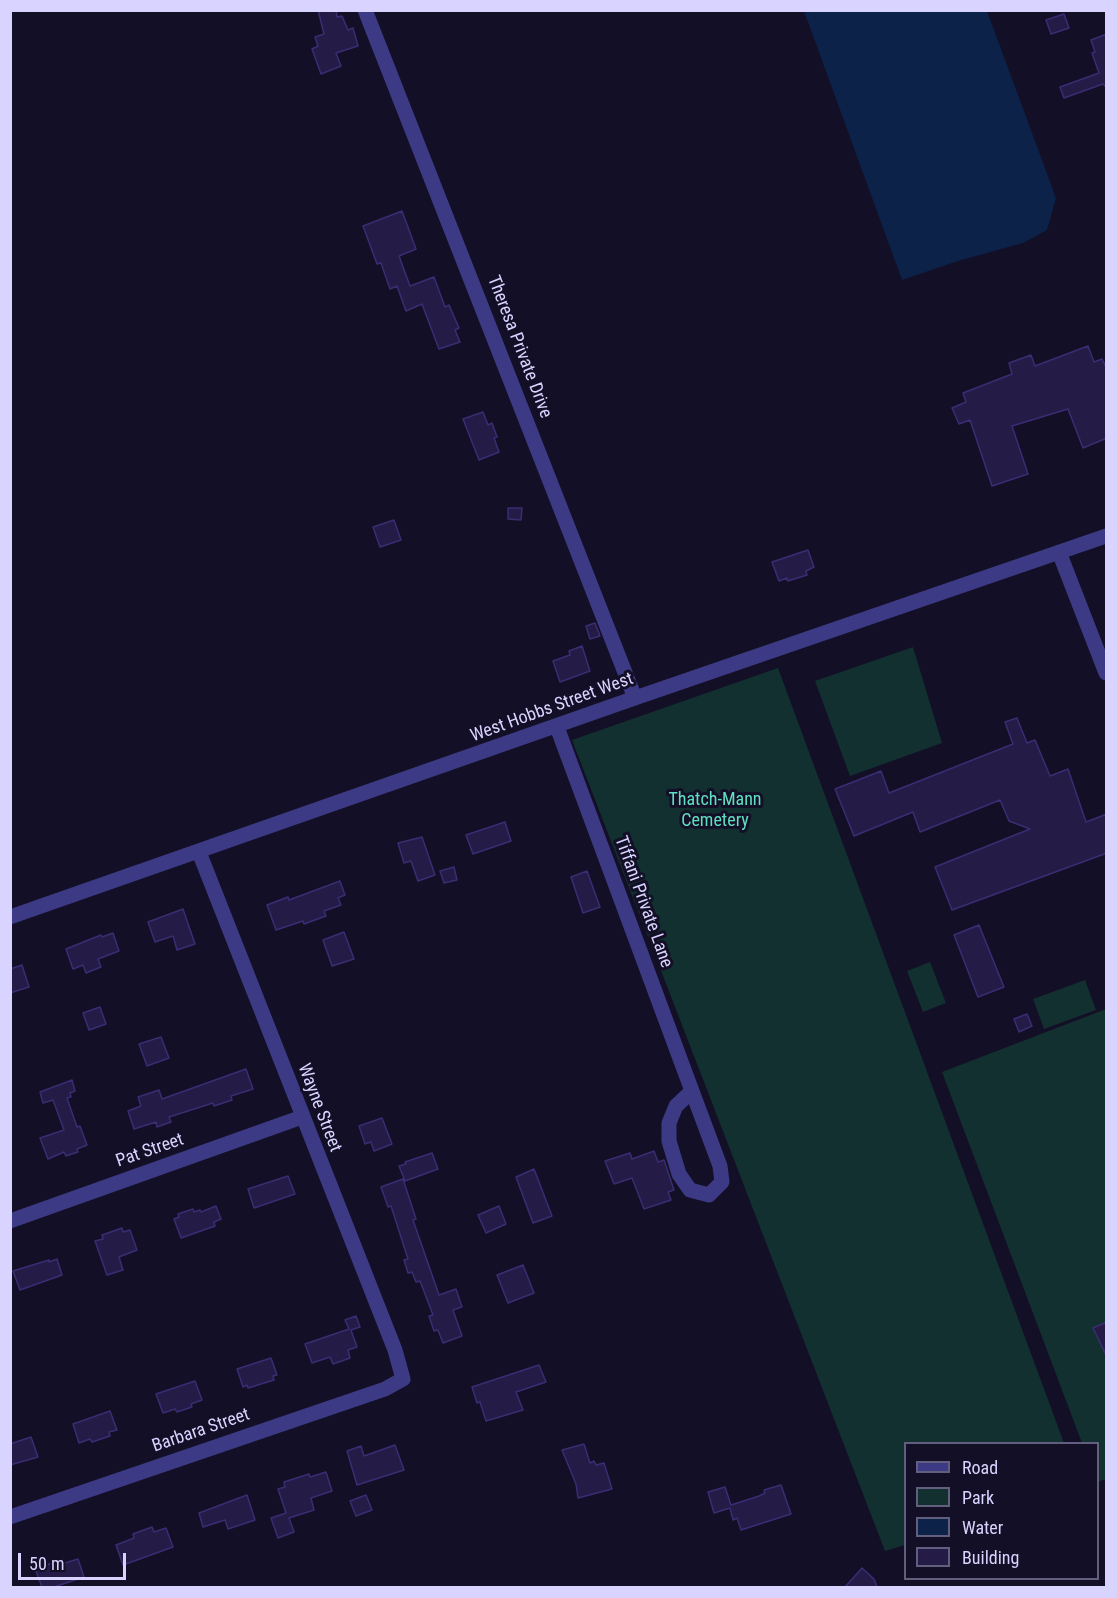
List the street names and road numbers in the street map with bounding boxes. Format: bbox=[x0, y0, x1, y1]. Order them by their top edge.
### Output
street label: Theresa Private Drive bbox=[482, 273, 556, 421]
street label: West Hobbs Street West bbox=[468, 669, 636, 747]
street label: Tiffani Private Lane bbox=[609, 833, 677, 971]
street label: Wayne Street bbox=[292, 1061, 346, 1155]
street label: Pat Street bbox=[113, 1129, 187, 1173]
street label: Barbara Street bbox=[150, 1404, 252, 1458]

